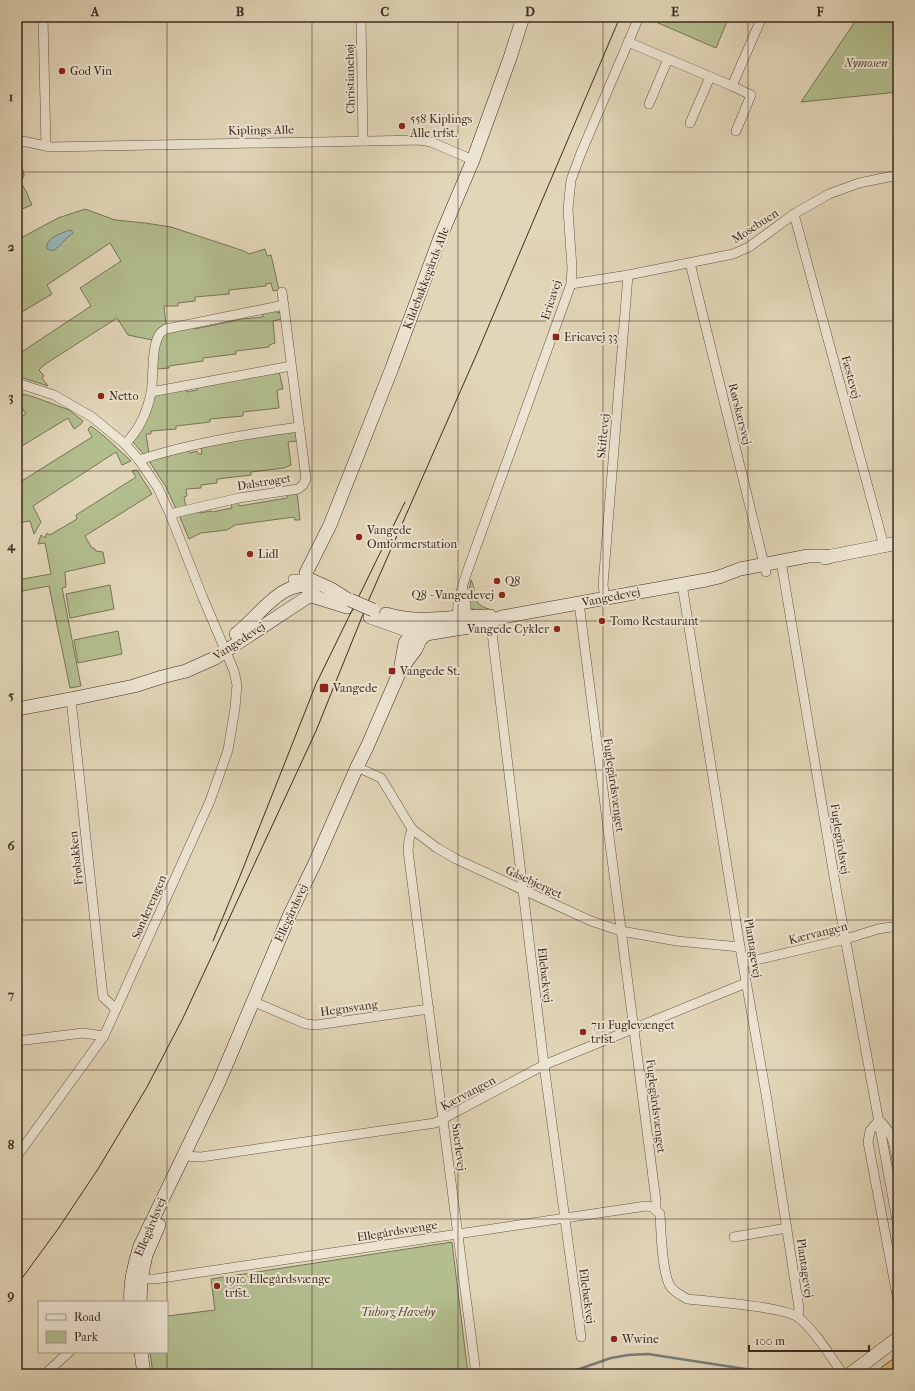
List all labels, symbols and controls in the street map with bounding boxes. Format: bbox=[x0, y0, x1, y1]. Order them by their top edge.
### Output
text: A bbox=[90, 4, 100, 19]
text: B bbox=[236, 4, 245, 19]
text: C bbox=[381, 4, 390, 19]
text: D bbox=[525, 4, 535, 19]
text: E bbox=[671, 4, 679, 19]
text: F bbox=[816, 4, 824, 19]
street label: Christianehøj bbox=[342, 44, 358, 114]
park label: Nymosen bbox=[843, 56, 888, 70]
place label: God Vin bbox=[70, 64, 112, 78]
marker: God Vin bbox=[57, 66, 67, 76]
text: 1 bbox=[9, 89, 14, 104]
place label: 558 Kiplings Alle trfst. bbox=[409, 112, 473, 140]
marker: 558 Kiplings Alle trfst. bbox=[397, 121, 407, 131]
street label: Kiplings Alle bbox=[228, 122, 294, 138]
street label: Mosebuen bbox=[729, 206, 781, 246]
street label: Kildebakkegårds Alle bbox=[400, 225, 452, 331]
text: 2 bbox=[8, 239, 15, 254]
street label: Ericavej bbox=[538, 278, 564, 322]
place label: Ericavej 33 bbox=[564, 330, 618, 344]
marker: Ericavej 33 bbox=[551, 332, 561, 342]
street label: Fæstevej bbox=[839, 354, 863, 400]
street label: Rørskærsvej bbox=[726, 382, 754, 446]
text: 3 bbox=[8, 389, 14, 405]
place label: Netto bbox=[109, 389, 138, 403]
marker: Netto bbox=[96, 391, 106, 401]
street label: Skiftevej bbox=[594, 413, 612, 459]
street label: Dalstrøget bbox=[236, 471, 293, 493]
place label: Vangede Omformerstation bbox=[366, 523, 457, 551]
marker: Vangede Omformerstation bbox=[354, 532, 364, 542]
text: 4 bbox=[6, 538, 16, 554]
place label: Lidl bbox=[258, 547, 279, 561]
marker: Lidl bbox=[245, 549, 255, 559]
place label: Q8 bbox=[505, 574, 520, 588]
marker: Q8 bbox=[492, 576, 502, 586]
street label: Vangedevej bbox=[580, 584, 641, 610]
place label: Q8 - Vangedevej bbox=[411, 588, 494, 602]
marker: Q8 - Vangedevej bbox=[497, 590, 507, 600]
place label: Tomo Restaurant bbox=[610, 614, 700, 628]
marker: Tomo Restaurant bbox=[597, 616, 607, 626]
street label: Vangedevej bbox=[210, 619, 268, 663]
place label: Vangede Cykler bbox=[466, 622, 550, 636]
marker: Vangede Cykler bbox=[552, 624, 562, 634]
place label: Vangede St. bbox=[399, 664, 460, 678]
marker: Vangede St. bbox=[387, 666, 397, 676]
place label: Vangede bbox=[332, 681, 377, 695]
marker: Vangede bbox=[318, 682, 330, 694]
text: 5 bbox=[8, 688, 14, 703]
street label: Fuglegårdsvænget bbox=[600, 737, 628, 834]
street label: Fuglegårdsvej bbox=[827, 803, 853, 875]
street label: Frøbakken bbox=[66, 830, 86, 886]
text: 6 bbox=[7, 838, 15, 853]
street label: Gåsebjerget bbox=[503, 863, 565, 902]
street label: Sønderengen bbox=[129, 873, 169, 941]
street label: Ellegårdsvej bbox=[271, 882, 311, 944]
street label: Plantagevej bbox=[741, 917, 765, 979]
street label: Kærvangen bbox=[787, 919, 849, 947]
street label: Ellebækvej bbox=[535, 947, 555, 1003]
text: 7 bbox=[7, 987, 15, 1002]
street label: Hegnsvang bbox=[319, 997, 379, 1019]
place label: 711 Fuglevænget trfst. bbox=[591, 1018, 675, 1046]
marker: 711 Fuglevænget trfst. bbox=[578, 1027, 588, 1037]
street label: Fuglegårdsvænget bbox=[643, 1058, 669, 1155]
street label: Kærvangen bbox=[438, 1073, 498, 1113]
street label: Snerlevej bbox=[449, 1122, 469, 1172]
text: 8 bbox=[8, 1137, 15, 1152]
street label: Ellegårdsvej bbox=[131, 1196, 169, 1258]
street label: Ellegårdsvænge bbox=[356, 1218, 438, 1244]
street label: Plantagevej bbox=[794, 1237, 816, 1299]
street label: Ellebækvej bbox=[576, 1267, 598, 1325]
place label: 1910 Ellegårdsvænge trfst. bbox=[225, 1272, 331, 1300]
marker: 1910 Ellegårdsvænge trfst. bbox=[212, 1281, 222, 1291]
text: 9 bbox=[7, 1287, 15, 1303]
legend bbox=[38, 1301, 168, 1353]
park label: Tuborg Haveby bbox=[361, 1305, 436, 1319]
text: Road bbox=[74, 1310, 101, 1324]
scale bar bbox=[749, 1327, 869, 1353]
text: Park bbox=[74, 1330, 99, 1344]
place label: Wwine bbox=[621, 1332, 659, 1346]
marker: Wwine bbox=[609, 1334, 619, 1344]
text: 100 m bbox=[755, 1334, 785, 1348]

